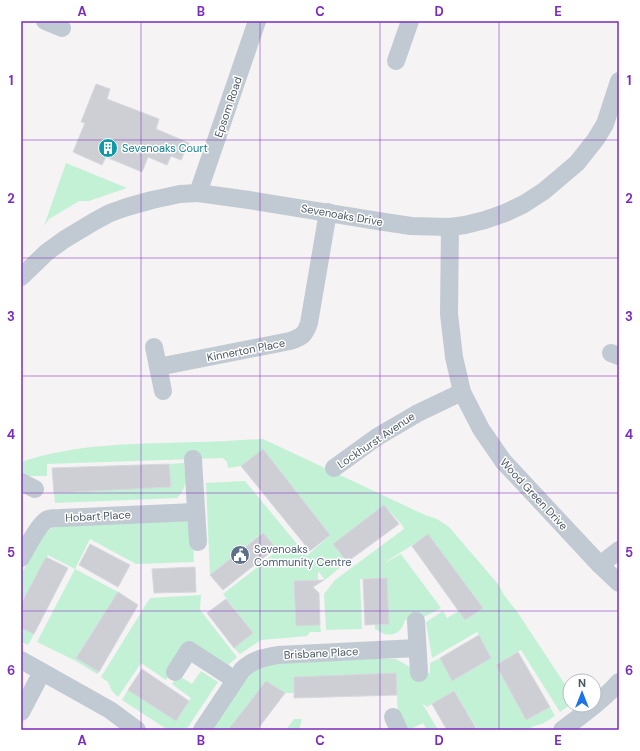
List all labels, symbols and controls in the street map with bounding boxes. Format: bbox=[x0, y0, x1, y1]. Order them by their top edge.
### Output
text: A bbox=[77, 3, 87, 20]
text: B bbox=[197, 3, 205, 20]
text: C bbox=[315, 3, 325, 20]
text: D bbox=[434, 3, 444, 20]
text: E bbox=[554, 3, 562, 20]
text: 1 bbox=[9, 72, 13, 89]
text: 1 bbox=[627, 72, 631, 89]
street label: Epsom Road bbox=[211, 75, 245, 139]
building icon: Sevenoaks Court bbox=[97, 137, 119, 159]
place label: Sevenoaks Court bbox=[122, 141, 208, 155]
text: 2 bbox=[7, 190, 15, 207]
text: 2 bbox=[625, 190, 633, 207]
street label: Sevenoaks Drive bbox=[300, 201, 384, 229]
text: 3 bbox=[7, 308, 15, 325]
text: 3 bbox=[625, 308, 633, 325]
street label: Kinnerton Place bbox=[206, 336, 286, 364]
street label: Lockhurst Avenue bbox=[335, 409, 417, 471]
text: 4 bbox=[7, 426, 15, 443]
text: 4 bbox=[625, 426, 633, 443]
street label: Wood Green Drive bbox=[497, 455, 571, 533]
street label: Hobart Place bbox=[65, 507, 131, 525]
place label: Sevenoaks Community Centre bbox=[254, 542, 352, 569]
text: 5 bbox=[7, 544, 15, 561]
public building icon: Sevenoaks Community Centre bbox=[229, 544, 251, 566]
text: 5 bbox=[625, 544, 633, 561]
street label: Brisbane Place bbox=[283, 644, 359, 662]
text: 6 bbox=[7, 662, 15, 679]
text: 6 bbox=[625, 662, 633, 679]
north arrow bbox=[562, 673, 602, 713]
text: N bbox=[578, 676, 586, 690]
text: A bbox=[77, 732, 87, 749]
text: B bbox=[197, 732, 205, 749]
text: C bbox=[315, 732, 325, 749]
text: D bbox=[434, 732, 444, 749]
text: E bbox=[554, 732, 562, 749]

